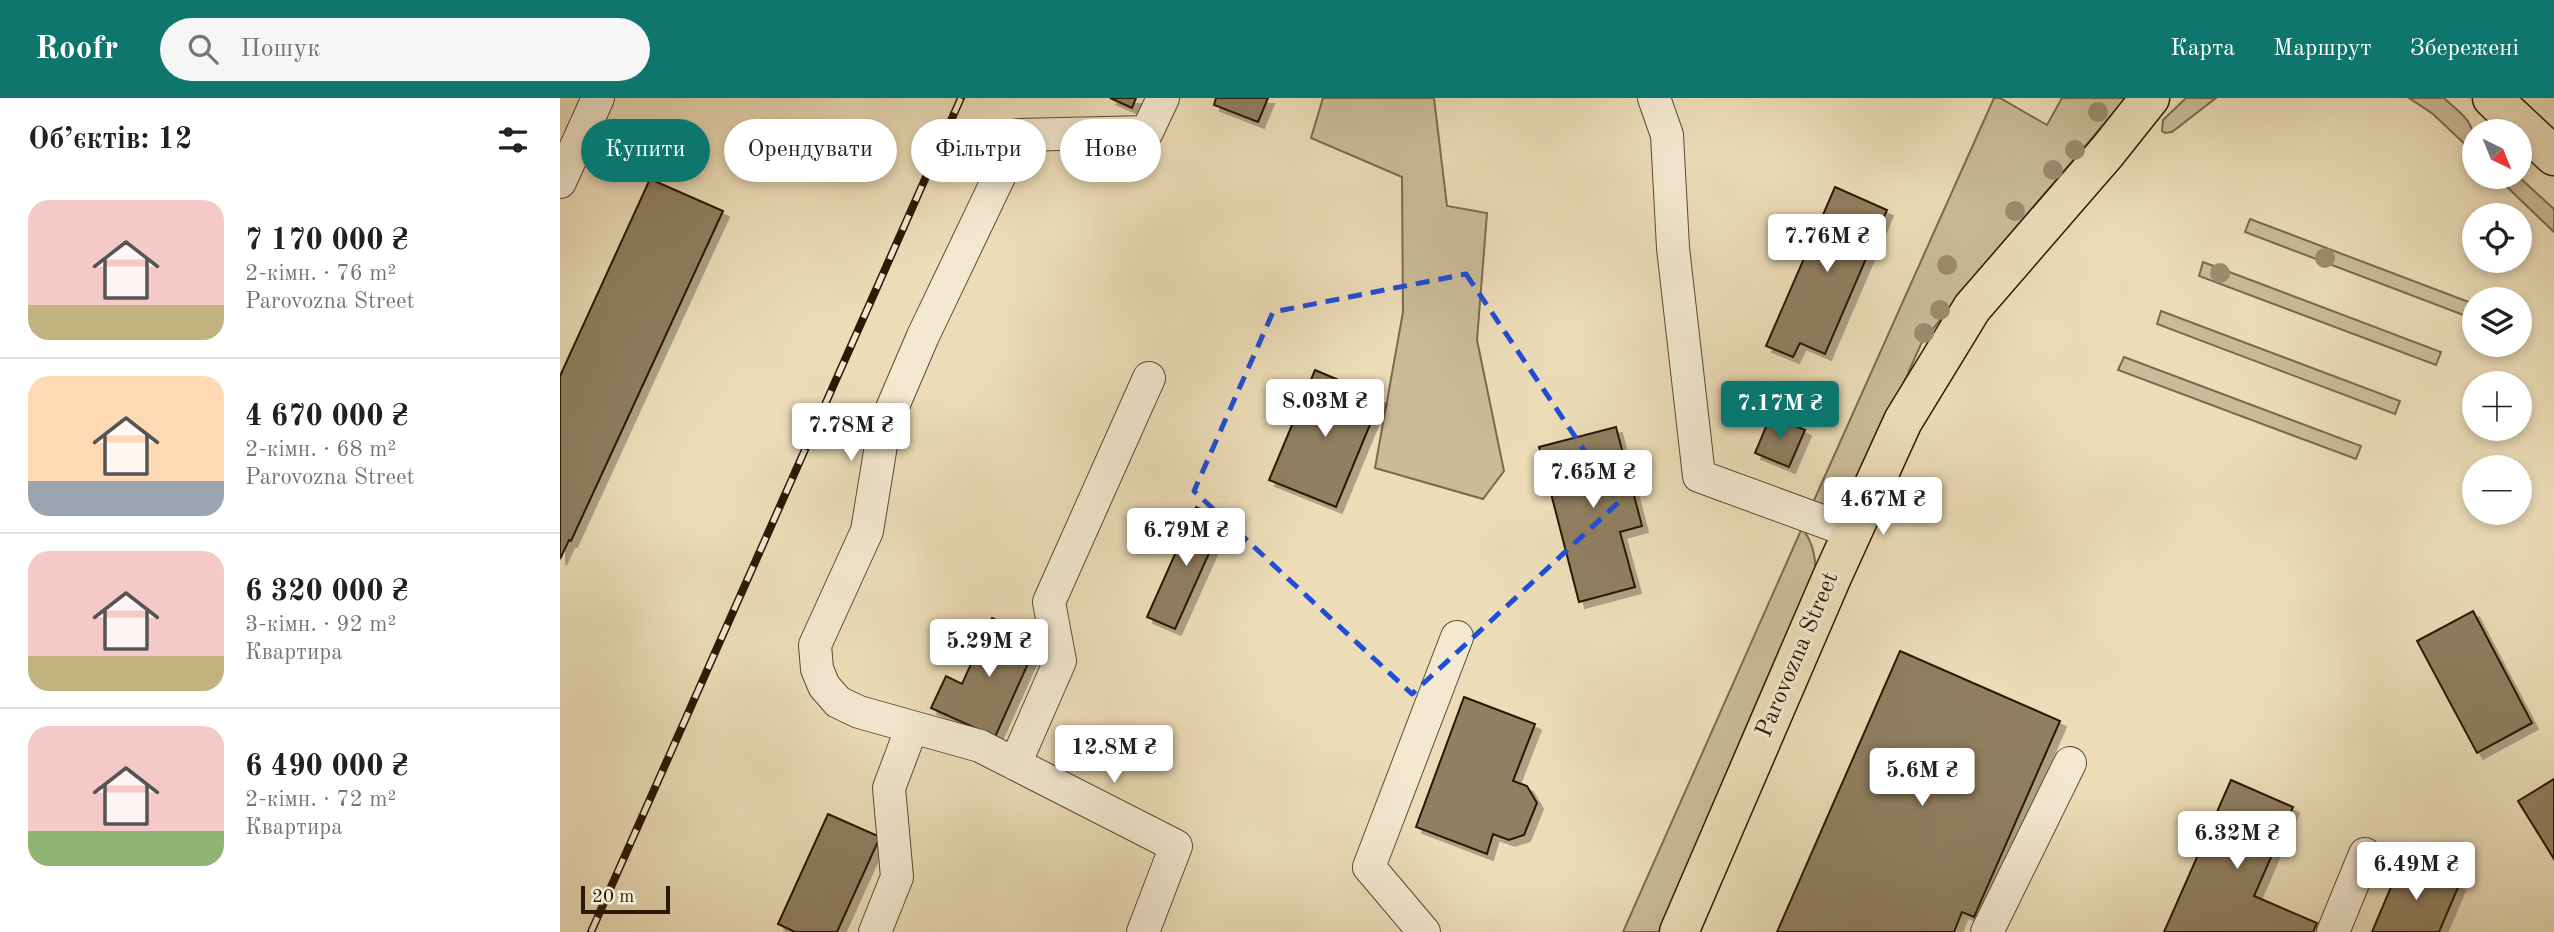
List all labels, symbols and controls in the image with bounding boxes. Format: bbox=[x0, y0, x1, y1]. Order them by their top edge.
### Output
search box bbox=[160, 18, 650, 81]
icon: search bbox=[184, 30, 222, 68]
text: Roofr bbox=[35, 33, 118, 66]
text: Пошук bbox=[240, 36, 320, 62]
text: Карта bbox=[2170, 37, 2235, 61]
text: Маршрут bbox=[2273, 37, 2372, 61]
text: Збережені bbox=[2410, 37, 2519, 61]
chip: Купити bbox=[581, 119, 710, 182]
chip: Орендувати bbox=[724, 119, 897, 182]
chip: Фільтри bbox=[911, 119, 1046, 182]
chip: Нове bbox=[1060, 119, 1161, 182]
north arrow bbox=[2462, 119, 2532, 189]
map controls bbox=[2462, 119, 2532, 525]
icon: filters bbox=[494, 121, 532, 159]
text: Об’єктів: 12 bbox=[28, 125, 192, 155]
button: locate bbox=[2462, 203, 2532, 273]
pin: 7.76M ₴ bbox=[1762, 214, 1892, 274]
text: 7.76M ₴ bbox=[1784, 225, 1870, 248]
text: 7 170 000 ₴ bbox=[245, 226, 409, 256]
icon: home bbox=[84, 228, 168, 312]
text: 2-кімн. · 76 m² bbox=[245, 262, 396, 285]
button: layers bbox=[2462, 287, 2532, 357]
text: Parovozna Street bbox=[245, 290, 415, 313]
button: + bbox=[2462, 371, 2532, 441]
pin: 8.03M ₴ bbox=[1260, 380, 1390, 439]
pin: 7.17M ₴ bbox=[1715, 382, 1845, 441]
text: 8.03M ₴ bbox=[1282, 390, 1368, 413]
text: 7.17M ₴ bbox=[1737, 392, 1823, 415]
text: 4 670 000 ₴ bbox=[245, 402, 409, 432]
icon: home bbox=[84, 404, 168, 488]
pin: 7.78M ₴ bbox=[786, 404, 916, 463]
text: 7.78M ₴ bbox=[808, 414, 894, 437]
text: 2-кімн. · 68 m² bbox=[245, 438, 396, 461]
pin: 7.65M ₴ bbox=[1528, 450, 1658, 510]
button: − bbox=[2462, 455, 2532, 525]
text: 7.65M ₴ bbox=[1550, 461, 1636, 484]
text: Parovozna Street bbox=[245, 466, 415, 489]
pin: 4.67M ₴ bbox=[1818, 478, 1948, 537]
text: 4.67M ₴ bbox=[1840, 488, 1926, 511]
pin: 6.79M ₴ bbox=[1121, 508, 1251, 568]
text: 6.79M ₴ bbox=[1143, 519, 1229, 542]
street label: Parovozna Street bbox=[1752, 569, 1844, 741]
text: 6 320 000 ₴ bbox=[245, 577, 409, 607]
icon: home bbox=[84, 579, 168, 663]
text: 3-кімн. · 92 m² bbox=[245, 613, 396, 636]
pin: 5.29M ₴ bbox=[924, 620, 1054, 679]
text: 5.29M ₴ bbox=[946, 630, 1032, 653]
text: Квартира bbox=[245, 641, 343, 664]
pin: 12.8M ₴ bbox=[1049, 726, 1179, 785]
text: 12.8M ₴ bbox=[1071, 736, 1157, 759]
pin: 5.6M ₴ bbox=[1865, 748, 1979, 808]
text: 6 490 000 ₴ bbox=[245, 752, 409, 782]
icon: home bbox=[84, 754, 168, 838]
text: 5.6M ₴ bbox=[1886, 759, 1958, 782]
text: 2-кімн. · 72 m² bbox=[245, 788, 396, 811]
pin: 6.32M ₴ bbox=[2172, 812, 2302, 871]
text: Квартира bbox=[245, 816, 343, 839]
text: 6.32M ₴ bbox=[2194, 822, 2280, 845]
pin: 6.49M ₴ bbox=[2351, 842, 2481, 902]
text: 6.49M ₴ bbox=[2373, 853, 2459, 876]
scale bar bbox=[581, 883, 670, 915]
text: 20 m bbox=[592, 888, 634, 907]

